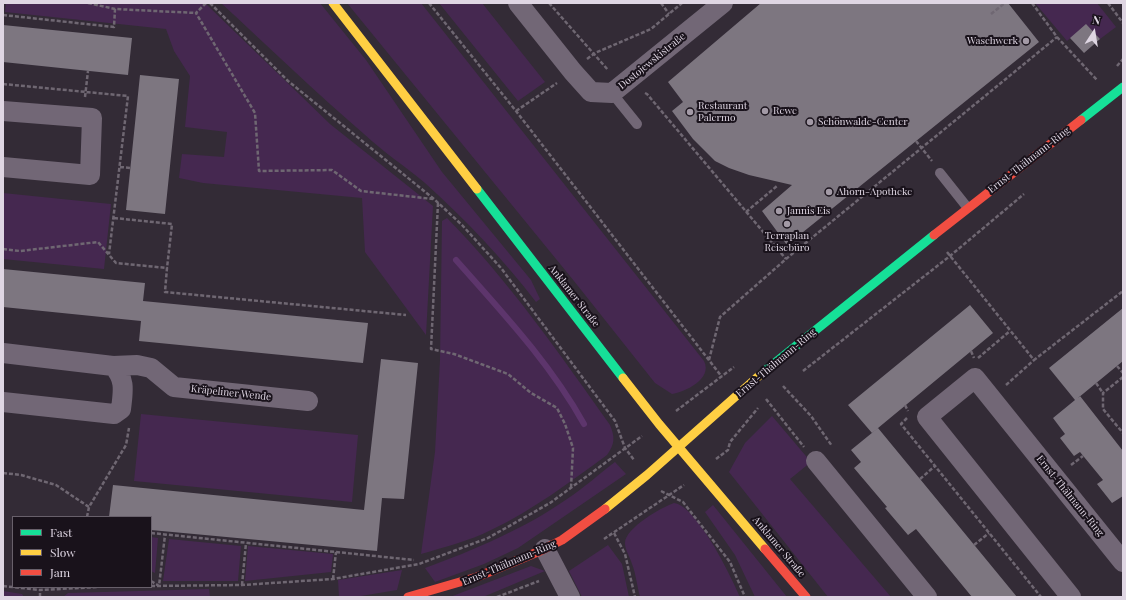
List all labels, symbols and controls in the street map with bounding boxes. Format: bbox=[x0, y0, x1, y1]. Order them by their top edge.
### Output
north arrow bbox=[1074, 12, 1114, 52]
text: N bbox=[1091, 12, 1102, 28]
street label: Dostojewskistraße bbox=[616, 30, 688, 92]
place label: Waschwerk bbox=[967, 35, 1018, 47]
marker: Waschwerk bbox=[1021, 36, 1031, 46]
place label: Restaurant Palermo bbox=[698, 100, 747, 124]
place label: Rewe bbox=[773, 105, 797, 117]
marker: Rewe bbox=[760, 106, 770, 116]
marker: Restaurant Palermo bbox=[685, 107, 695, 117]
place label: Schönwalde-Center bbox=[818, 116, 908, 128]
marker: Schönwalde-Center bbox=[805, 117, 815, 127]
street label: Ernst-Thälmann-Ring bbox=[986, 124, 1072, 196]
place label: Ahorn-Apotheke bbox=[837, 186, 912, 198]
marker: Ahorn-Apotheke bbox=[824, 187, 834, 197]
place label: Jannis Eis bbox=[787, 205, 830, 217]
marker: Jannis Eis bbox=[774, 206, 784, 216]
marker: Terraplan Reisebüro bbox=[782, 219, 792, 229]
place label: Terraplan Reisebüro bbox=[764, 230, 810, 254]
street label: Anklamer Straße bbox=[546, 263, 602, 329]
street label: Ernst-Thälmann-Ring bbox=[734, 326, 818, 400]
street label: Kräpeliner Wende bbox=[190, 383, 272, 403]
street label: Ernst-Thälmann-Ring bbox=[1034, 453, 1106, 539]
street label: Anklamer Straße bbox=[750, 514, 808, 580]
legend bbox=[12, 516, 152, 588]
text: Fast bbox=[50, 524, 72, 540]
street label: Ernst-Thälmann-Ring bbox=[460, 538, 558, 588]
text: Slow bbox=[50, 544, 76, 560]
text: Jam bbox=[50, 564, 70, 580]

